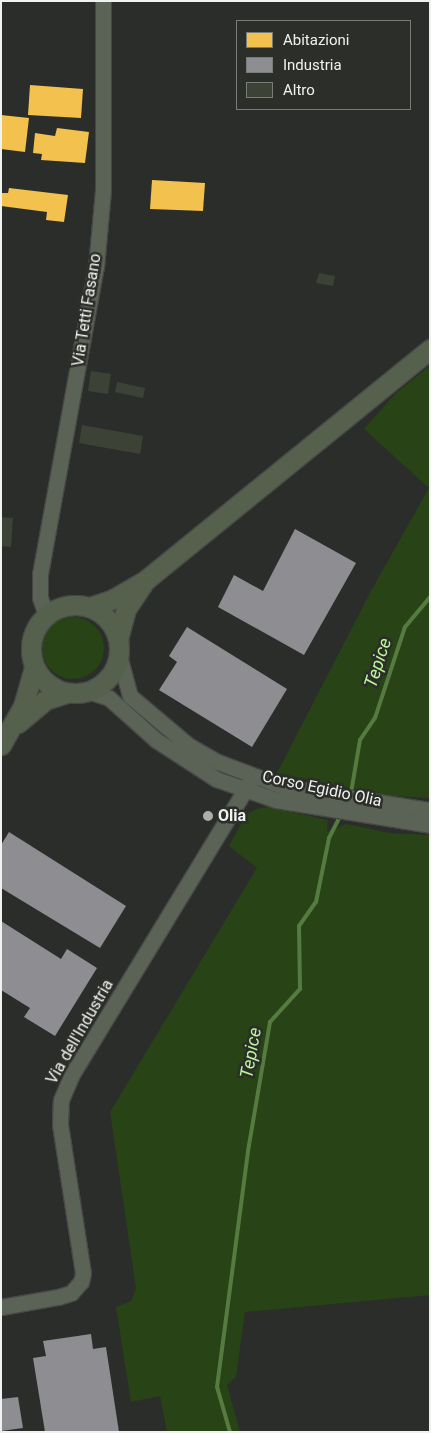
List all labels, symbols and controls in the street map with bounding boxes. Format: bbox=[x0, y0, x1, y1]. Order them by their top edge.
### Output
legend bbox=[236, 20, 411, 110]
text: Abitazioni bbox=[283, 31, 350, 49]
text: Industria bbox=[283, 56, 342, 74]
text: Altro bbox=[283, 81, 315, 99]
street label: Via Tetti Fasano bbox=[69, 252, 105, 368]
water label: Tepice bbox=[360, 635, 396, 691]
street label: Corso Egidio Olia bbox=[261, 767, 383, 811]
place label: Olia bbox=[218, 806, 246, 826]
marker: Olia bbox=[202, 810, 214, 822]
street label: Via dell'Industria bbox=[42, 976, 118, 1088]
water label: Tepice bbox=[236, 1026, 266, 1080]

